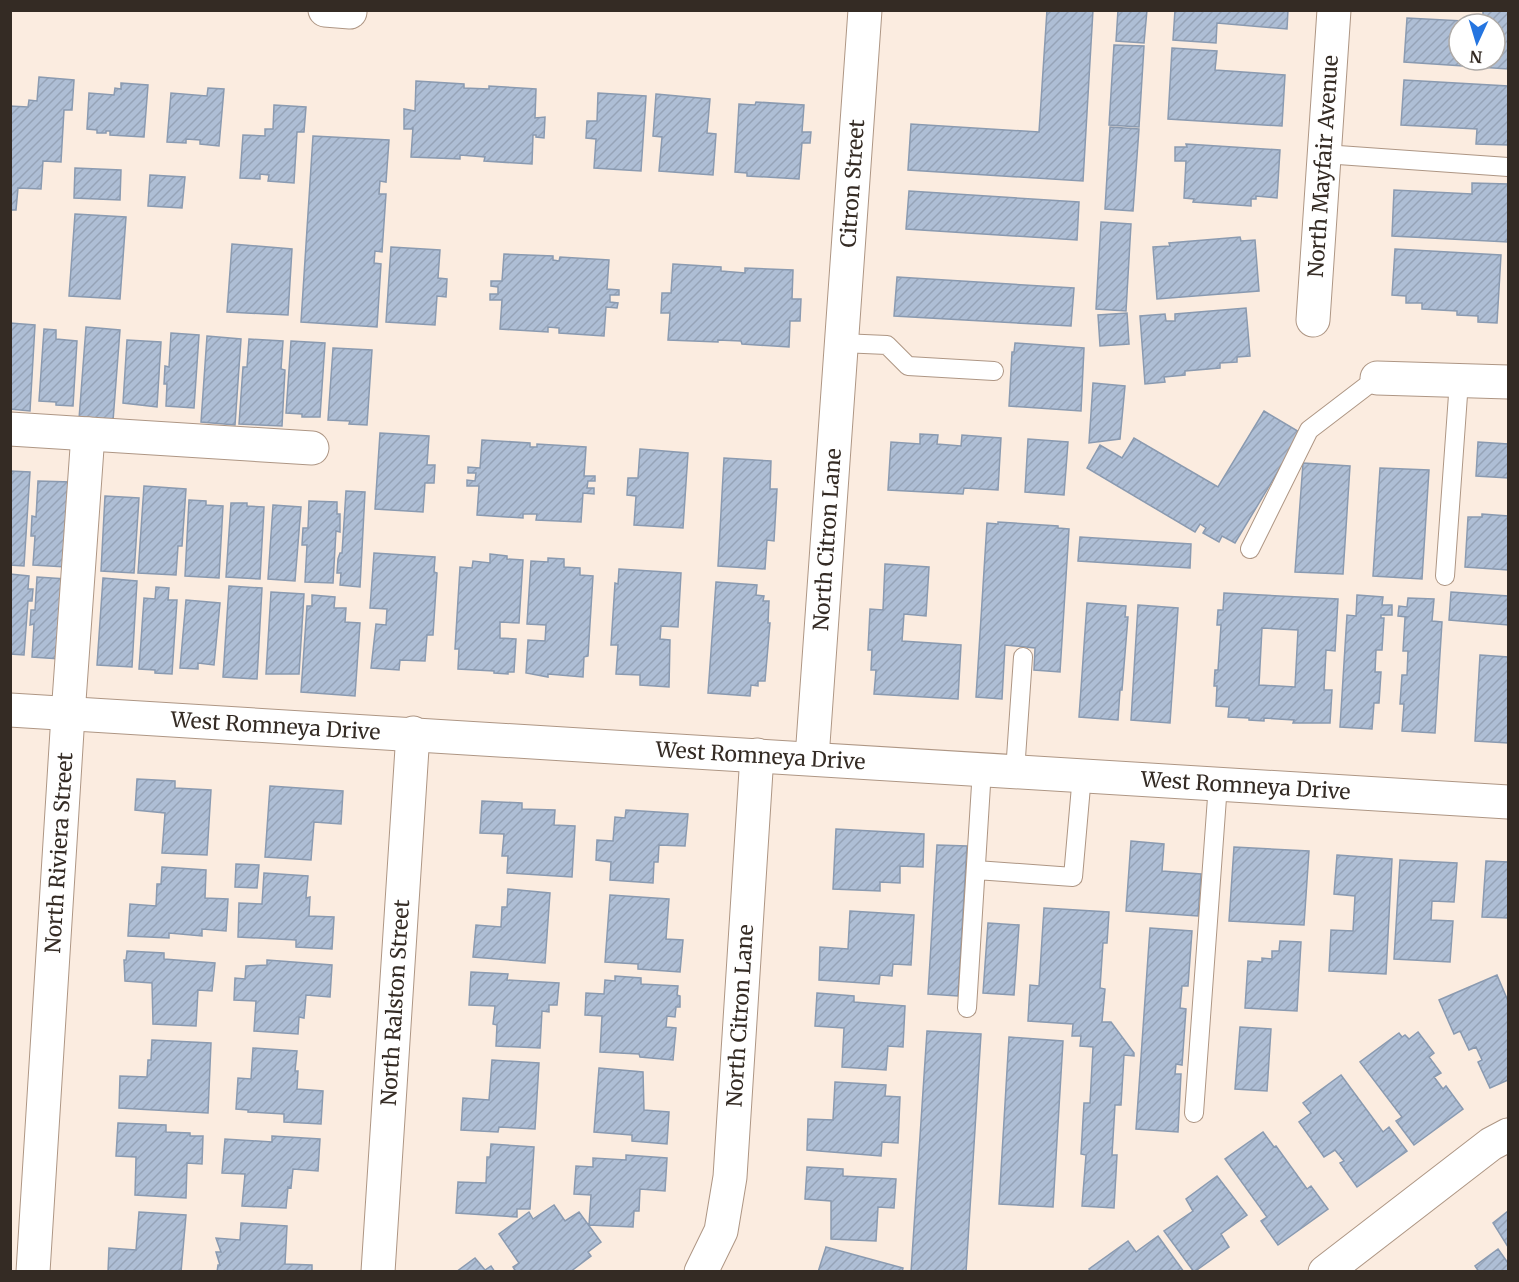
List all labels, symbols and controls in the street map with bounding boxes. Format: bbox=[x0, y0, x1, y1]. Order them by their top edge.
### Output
north arrow bbox=[1447, 12, 1507, 72]
text: N bbox=[1469, 47, 1483, 67]
street label: North Mayfair Avenue bbox=[1302, 54, 1344, 278]
street label: Citron Street bbox=[834, 118, 870, 248]
street label: North Citron Lane bbox=[807, 447, 847, 632]
street label: West Romneya Drive bbox=[169, 706, 381, 746]
street label: West Romneya Drive bbox=[654, 736, 866, 776]
street label: North Riviera Street bbox=[39, 752, 79, 954]
street label: West Romneya Drive bbox=[1139, 765, 1351, 805]
street label: North Ralston Street bbox=[375, 899, 415, 1107]
street label: North Citron Lane bbox=[721, 924, 759, 1108]

